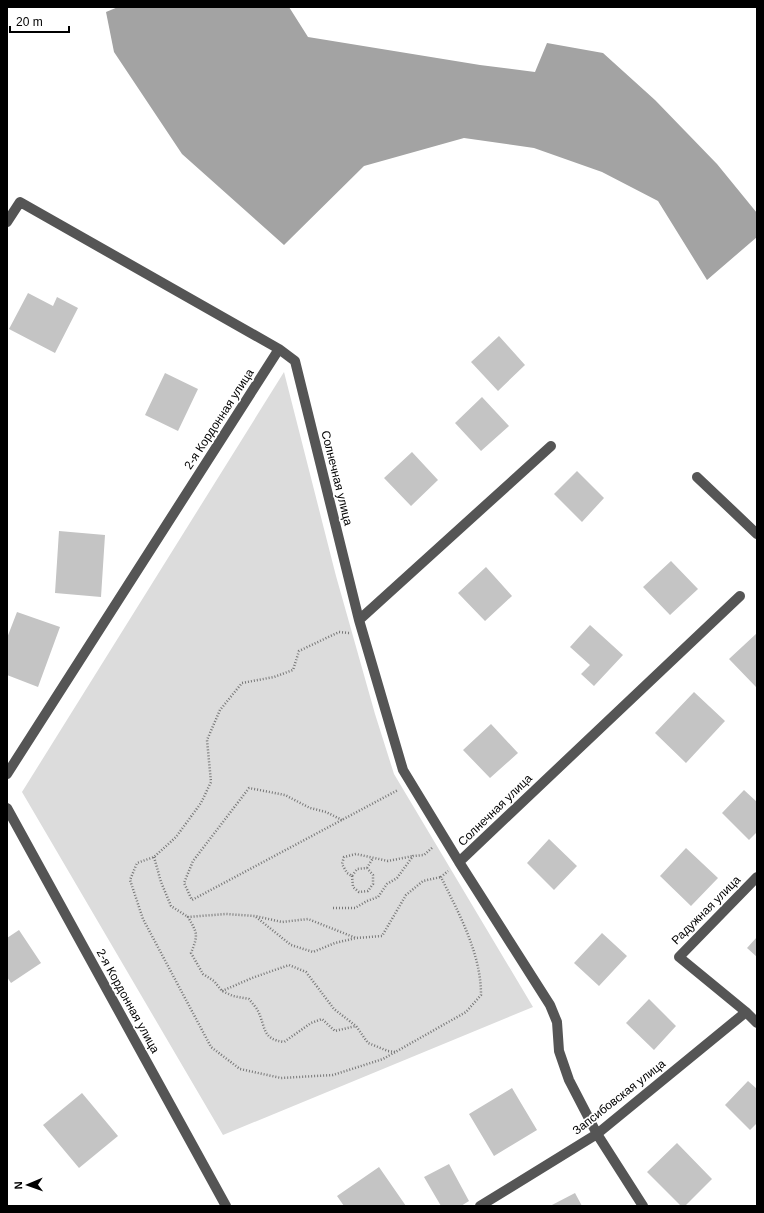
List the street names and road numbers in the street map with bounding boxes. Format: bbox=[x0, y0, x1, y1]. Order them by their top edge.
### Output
street label: 2-я Кордонная улица bbox=[181, 366, 257, 472]
street label: Солнечная улица bbox=[318, 429, 356, 527]
street label: Солнечная улица bbox=[455, 771, 535, 849]
street label: Радужная улица bbox=[669, 872, 744, 947]
street label: 2-я Кордонная улица bbox=[94, 946, 163, 1056]
street label: Запсибовская улица bbox=[570, 1056, 668, 1138]

